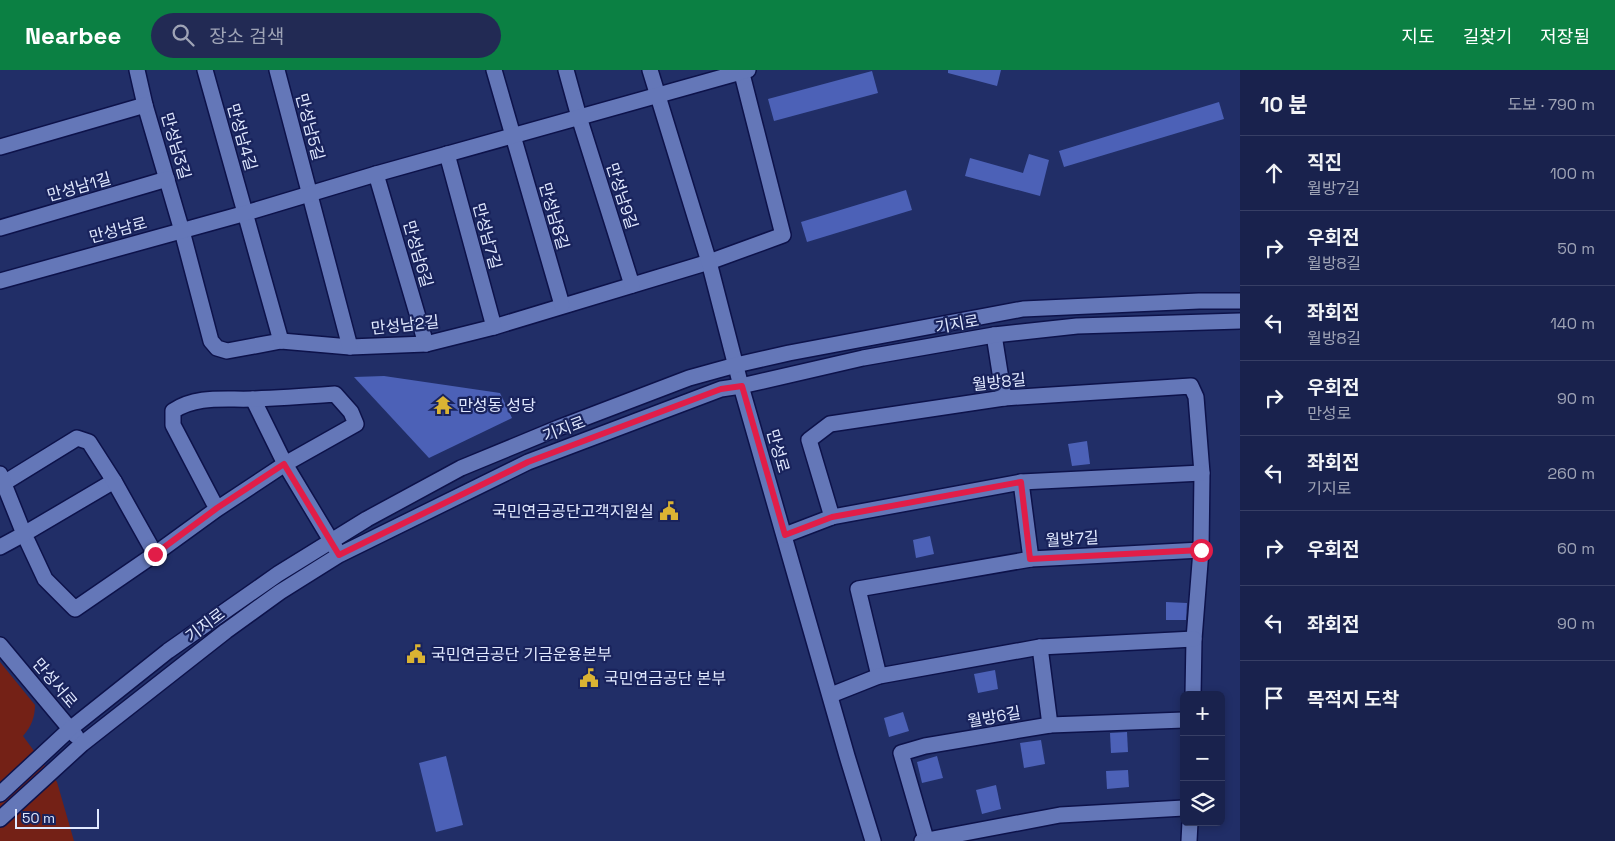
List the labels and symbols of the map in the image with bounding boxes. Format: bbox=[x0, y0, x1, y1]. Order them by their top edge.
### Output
street label: 만성남5길 bbox=[291, 91, 329, 163]
street label: 만성남4길 bbox=[222, 101, 262, 173]
street label: 만성남3길 bbox=[156, 110, 196, 182]
street label: 만성남9길 bbox=[601, 160, 643, 232]
street label: 만성남1길 bbox=[45, 168, 113, 206]
street label: 만성남8길 bbox=[534, 180, 574, 252]
street label: 만성남7길 bbox=[468, 200, 506, 272]
street label: 만성남로 bbox=[87, 212, 149, 248]
street label: 만성남6길 bbox=[398, 218, 438, 290]
street label: 기지로 bbox=[933, 310, 981, 338]
street label: 만성남2길 bbox=[370, 311, 440, 339]
street label: 월방8길 bbox=[971, 369, 1027, 395]
temple icon: 만성동 성당 bbox=[432, 394, 454, 416]
place label: 만성동 성당 bbox=[458, 395, 536, 416]
street label: 기지로 bbox=[540, 411, 589, 447]
street label: 만성로 bbox=[762, 427, 794, 475]
public building icon: 국민연금공단고객지원실 bbox=[658, 500, 680, 522]
place label: 국민연금공단고객지원실 bbox=[492, 501, 654, 522]
street label: 월방7길 bbox=[1045, 527, 1099, 551]
route start bbox=[1190, 539, 1213, 562]
route end bbox=[144, 543, 167, 566]
street label: 기지로 bbox=[181, 603, 229, 647]
public building icon: 국민연금공단 기금운용본부 bbox=[405, 643, 427, 665]
place label: 국민연금공단 기금운용본부 bbox=[431, 644, 612, 665]
street label: 만성서로 bbox=[28, 654, 82, 713]
public building icon: 국민연금공단 본부 bbox=[578, 667, 600, 689]
place label: 국민연금공단 본부 bbox=[604, 668, 726, 689]
street label: 월방6길 bbox=[966, 702, 1022, 732]
scale bar bbox=[15, 806, 99, 829]

